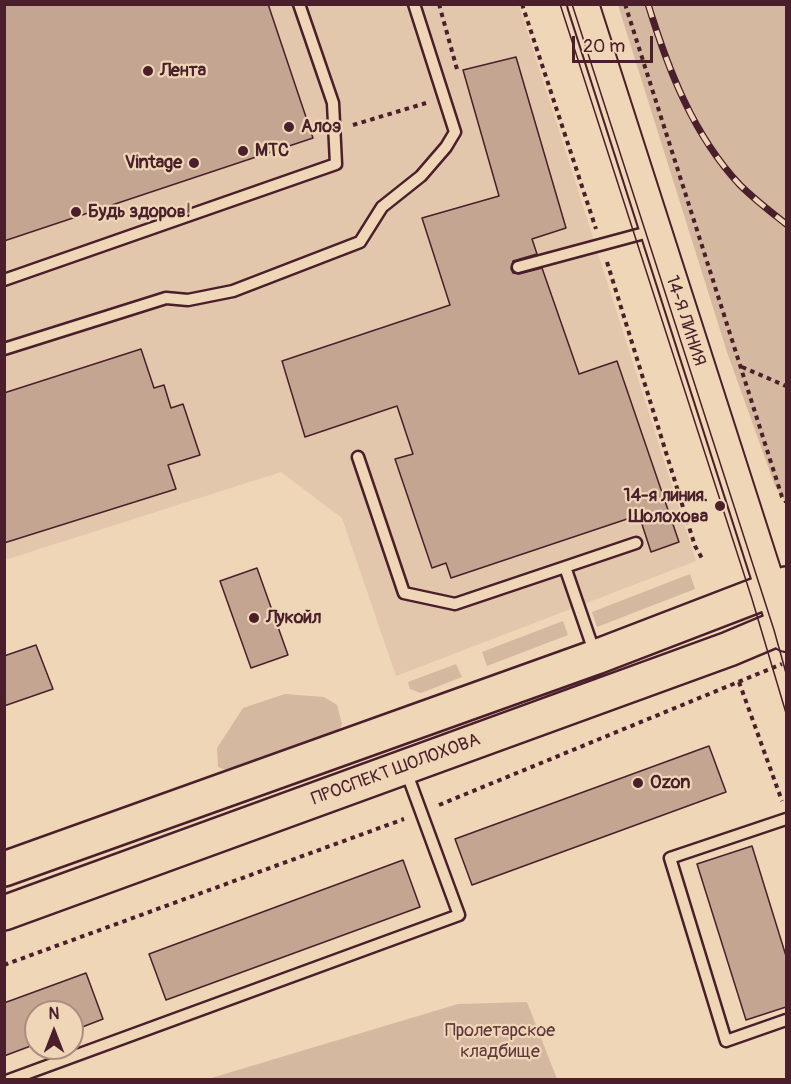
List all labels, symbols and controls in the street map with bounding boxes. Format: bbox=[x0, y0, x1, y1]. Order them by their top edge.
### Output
scale bar bbox=[575, 24, 656, 62]
text: 20 m bbox=[583, 35, 625, 58]
place label: Лента bbox=[160, 60, 206, 82]
marker: Лента bbox=[141, 64, 155, 78]
place label: Алоэ bbox=[301, 116, 341, 138]
marker: Алоэ bbox=[282, 120, 296, 134]
place label: МТС bbox=[255, 140, 289, 162]
marker: МТС bbox=[236, 144, 250, 158]
place label: Vintage bbox=[125, 152, 182, 174]
marker: Vintage bbox=[187, 156, 201, 170]
place label: Будь здоров! bbox=[88, 201, 191, 223]
marker: Будь здоров! bbox=[69, 205, 83, 219]
street label: 14-Я ЛИНИЯ bbox=[660, 273, 710, 369]
place label: 14-я линия. Шолохова bbox=[624, 485, 708, 528]
marker: 14-я линия. Шолохова bbox=[713, 499, 727, 513]
place label: Лукойл bbox=[266, 607, 322, 629]
marker: Лукойл bbox=[247, 611, 261, 625]
street label: ПРОСПЕКТ ШОЛОХОВА bbox=[309, 729, 483, 811]
place label: Ozon bbox=[650, 772, 690, 794]
marker: Ozon bbox=[631, 776, 645, 790]
north arrow bbox=[24, 1000, 84, 1060]
text: N bbox=[49, 1004, 59, 1024]
park label: Пролетарское кладбище bbox=[445, 1020, 555, 1062]

